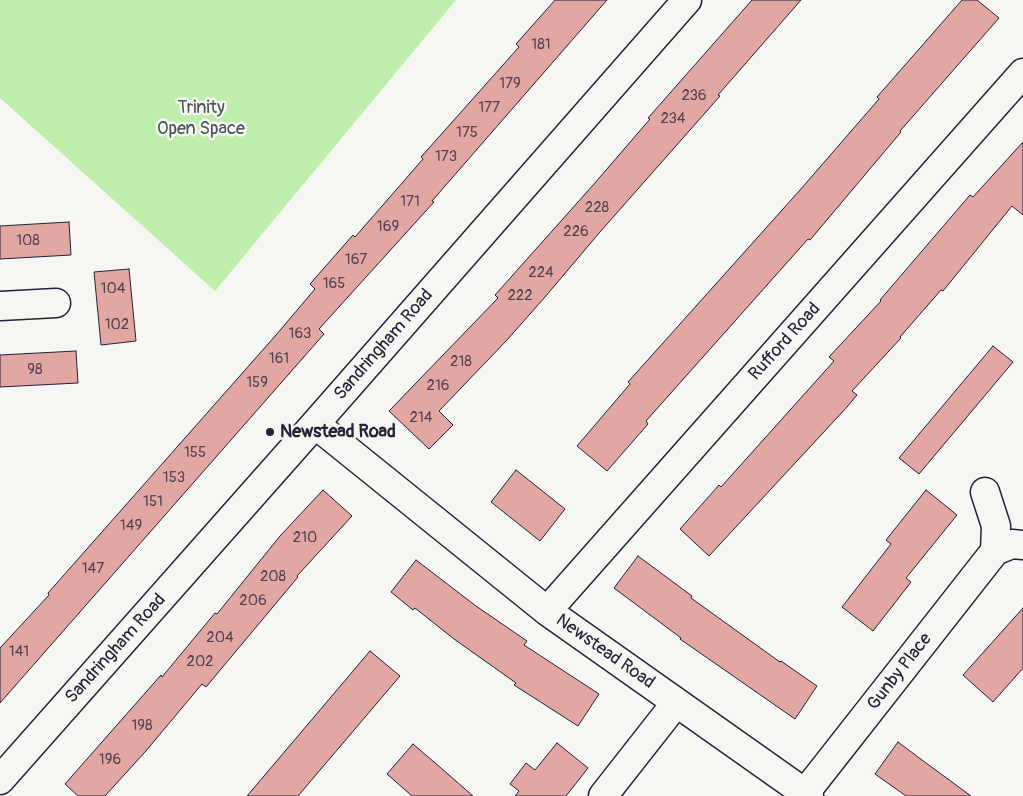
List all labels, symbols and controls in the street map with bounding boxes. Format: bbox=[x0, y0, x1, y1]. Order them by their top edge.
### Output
house number: 181 bbox=[531, 36, 551, 54]
house number: 179 bbox=[499, 75, 521, 93]
house number: 236 bbox=[681, 87, 707, 105]
park label: Trinity Open Space bbox=[157, 97, 245, 140]
house number: 177 bbox=[478, 99, 500, 117]
house number: 234 bbox=[660, 110, 686, 128]
house number: 175 bbox=[456, 124, 478, 142]
house number: 173 bbox=[435, 148, 457, 166]
house number: 171 bbox=[400, 193, 420, 211]
house number: 228 bbox=[585, 199, 609, 217]
house number: 169 bbox=[377, 218, 399, 236]
house number: 226 bbox=[563, 223, 589, 241]
house number: 108 bbox=[16, 232, 40, 250]
house number: 167 bbox=[345, 251, 367, 269]
house number: 224 bbox=[528, 264, 554, 282]
house number: 165 bbox=[323, 275, 345, 293]
house number: 104 bbox=[101, 280, 125, 298]
street label: Sandringham Road bbox=[330, 285, 438, 405]
house number: 222 bbox=[507, 287, 533, 305]
street label: Rufford Road bbox=[745, 299, 825, 385]
house number: 102 bbox=[105, 316, 129, 334]
house number: 163 bbox=[289, 325, 311, 343]
house number: 161 bbox=[269, 350, 289, 368]
house number: 218 bbox=[450, 353, 472, 371]
house number: 98 bbox=[27, 361, 43, 379]
house number: 159 bbox=[246, 374, 268, 392]
house number: 216 bbox=[427, 377, 449, 395]
house number: 214 bbox=[410, 409, 432, 427]
place label: Newstead Road bbox=[280, 421, 396, 443]
marker: Newstead Road bbox=[264, 426, 276, 438]
house number: 155 bbox=[184, 444, 206, 462]
house number: 153 bbox=[163, 469, 185, 487]
house number: 151 bbox=[143, 493, 163, 511]
house number: 149 bbox=[120, 517, 142, 535]
house number: 210 bbox=[293, 529, 317, 547]
house number: 147 bbox=[82, 560, 104, 578]
house number: 208 bbox=[260, 568, 286, 586]
street label: Sandringham Road bbox=[61, 590, 171, 708]
house number: 206 bbox=[239, 592, 267, 610]
street label: Newstead Road bbox=[551, 610, 659, 694]
house number: 204 bbox=[206, 629, 234, 647]
street label: Gunby Place bbox=[863, 629, 937, 715]
house number: 141 bbox=[9, 643, 29, 661]
house number: 202 bbox=[186, 653, 214, 671]
house number: 198 bbox=[131, 717, 153, 735]
house number: 196 bbox=[99, 751, 121, 769]

